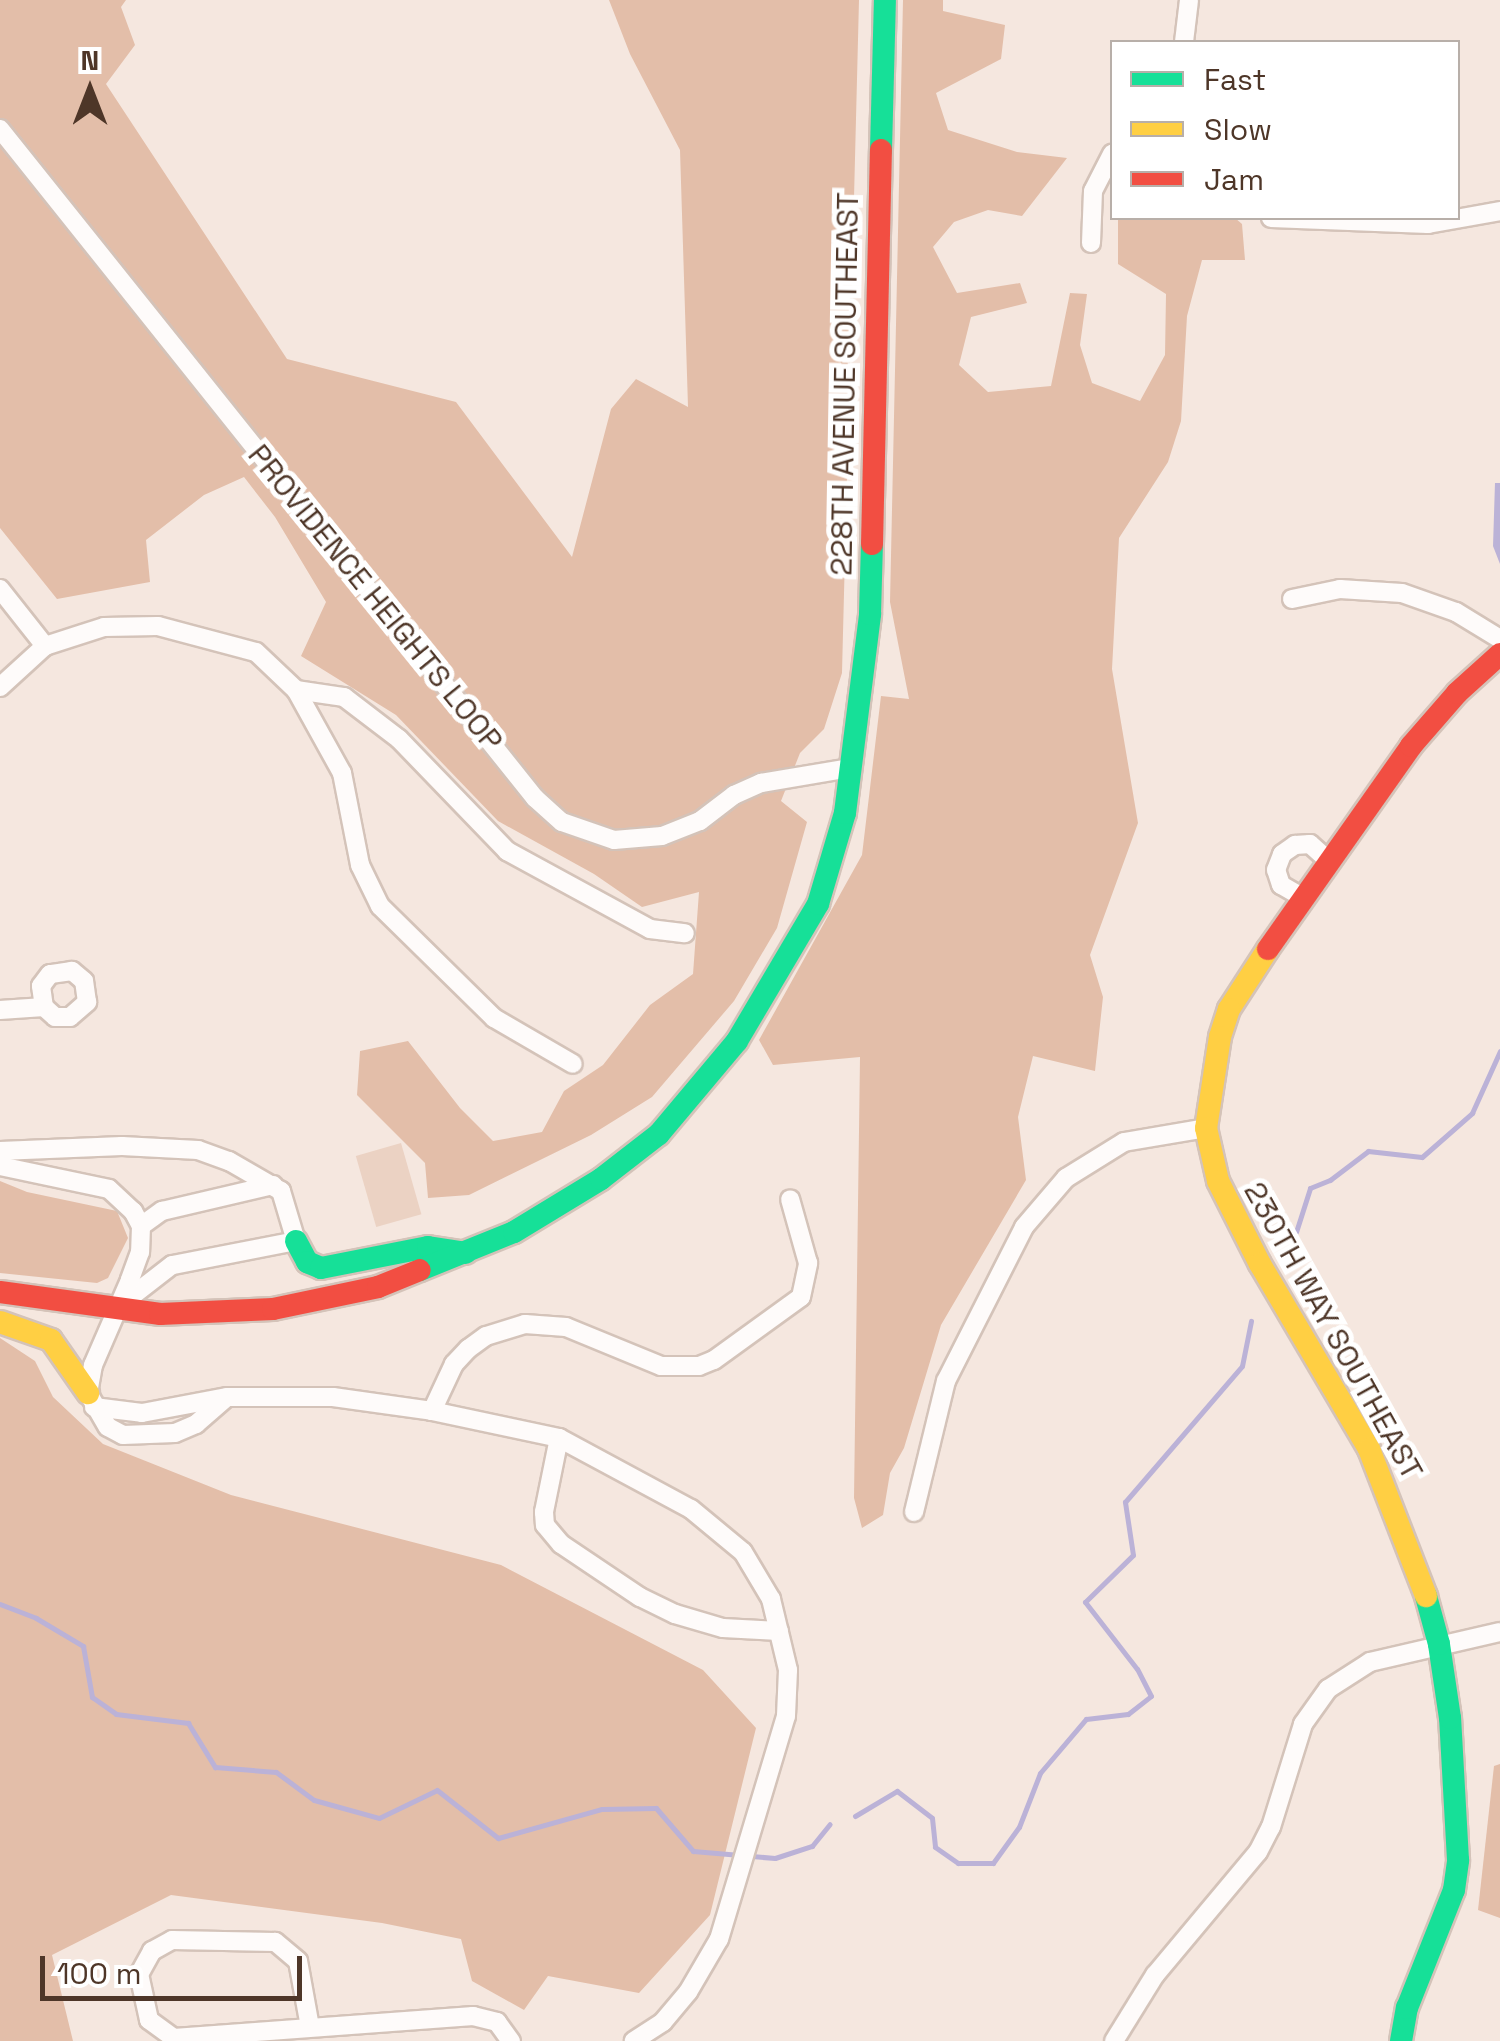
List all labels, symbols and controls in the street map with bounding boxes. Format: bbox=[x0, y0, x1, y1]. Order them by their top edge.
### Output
north arrow bbox=[40, 40, 140, 140]
legend bbox=[1110, 40, 1460, 220]
text: N bbox=[81, 42, 99, 78]
text: Fast bbox=[1204, 60, 1266, 99]
text: Slow bbox=[1204, 110, 1272, 149]
text: Jam bbox=[1204, 160, 1264, 199]
street label: 228TH AVENUE SOUTHEAST bbox=[824, 192, 866, 576]
street label: PROVIDENCE HEIGHTS LOOP bbox=[240, 438, 510, 758]
street label: 230TH WAY SOUTHEAST bbox=[1236, 1176, 1430, 1486]
scale bar bbox=[45, 1936, 308, 1998]
text: 100 m bbox=[57, 1954, 142, 1993]

